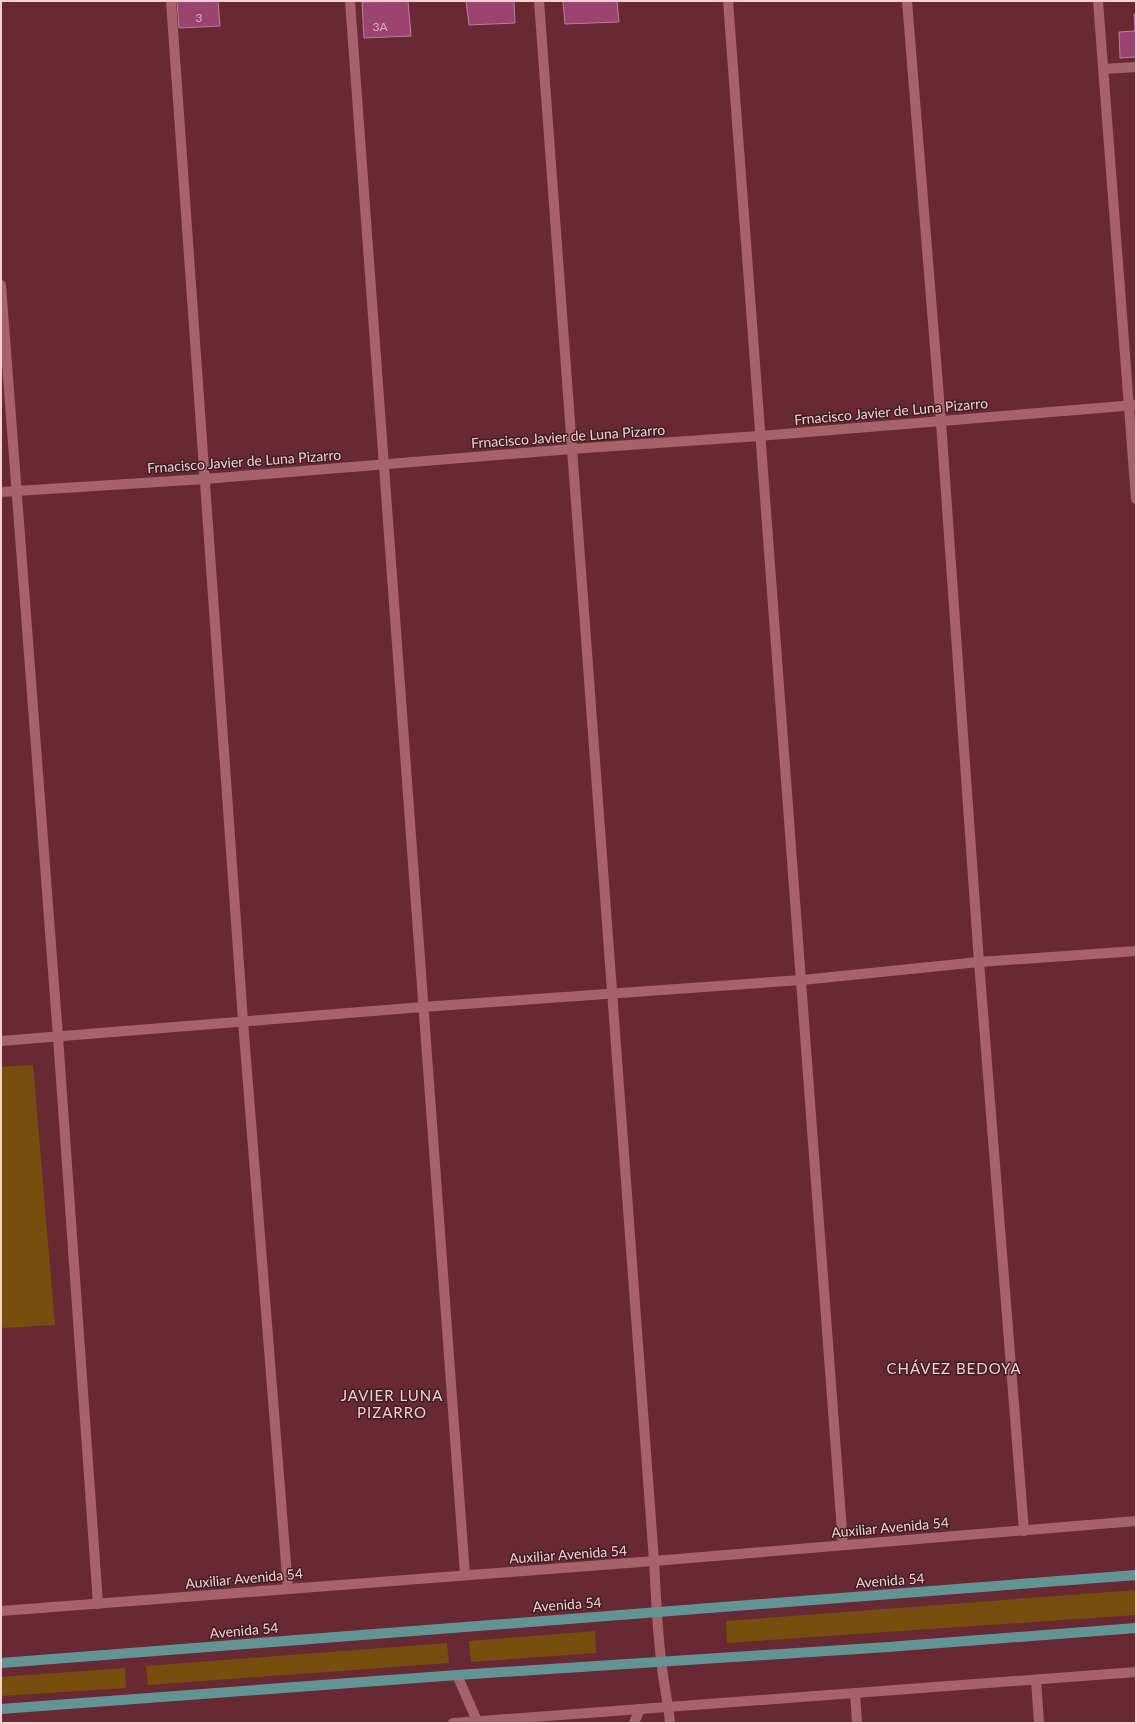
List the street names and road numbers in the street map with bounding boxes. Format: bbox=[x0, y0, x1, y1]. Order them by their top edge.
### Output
street label: Frnacisco Javier de Luna Pizarro bbox=[793, 394, 989, 428]
street label: Frnacisco Javier de Luna Pizarro bbox=[470, 421, 666, 451]
street label: Frnacisco Javier de Luna Pizarro bbox=[146, 446, 342, 476]
street label: Auxiliar Avenida 54 bbox=[830, 1513, 950, 1541]
street label: Auxiliar Avenida 54 bbox=[508, 1541, 628, 1567]
street label: Auxiliar Avenida 54 bbox=[184, 1564, 304, 1592]
street label: Avenida 54 bbox=[855, 1569, 925, 1591]
street label: Avenida 54 bbox=[532, 1593, 602, 1615]
street label: Avenida 54 bbox=[209, 1619, 279, 1641]

